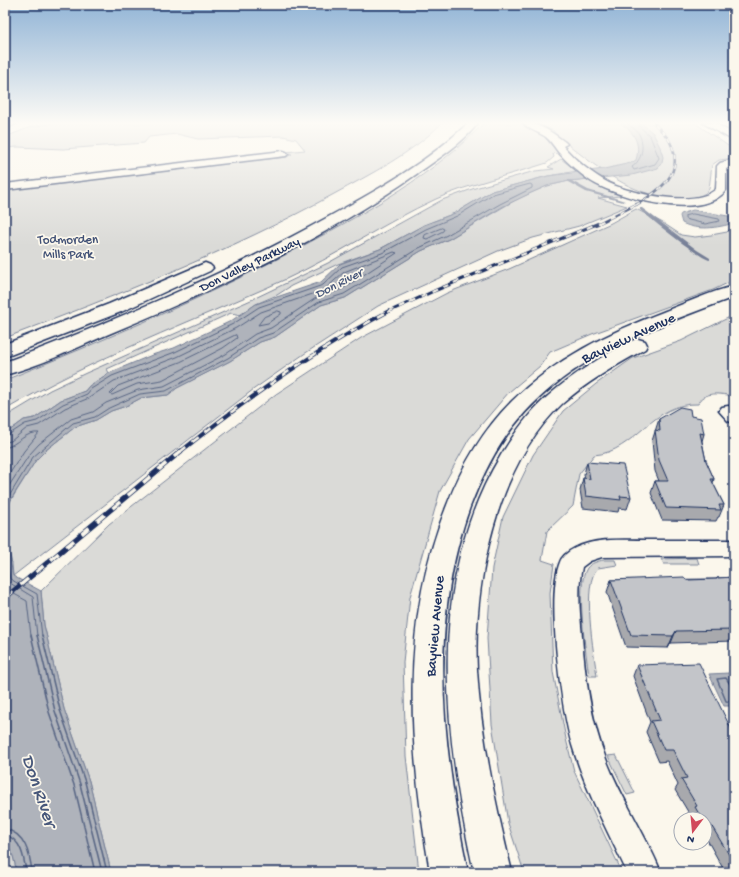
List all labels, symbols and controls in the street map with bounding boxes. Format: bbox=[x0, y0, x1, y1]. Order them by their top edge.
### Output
park label: Todmorden Mills Park bbox=[37, 233, 99, 263]
street label: Don Valley Parkway bbox=[197, 234, 303, 296]
water label: Don River bbox=[313, 265, 367, 303]
street label: Bayview Avenue bbox=[578, 309, 679, 369]
street label: Bayview Avenue bbox=[423, 575, 449, 678]
water label: Don River bbox=[15, 752, 62, 834]
north arrow bbox=[673, 811, 713, 851]
text: N bbox=[686, 832, 696, 845]

